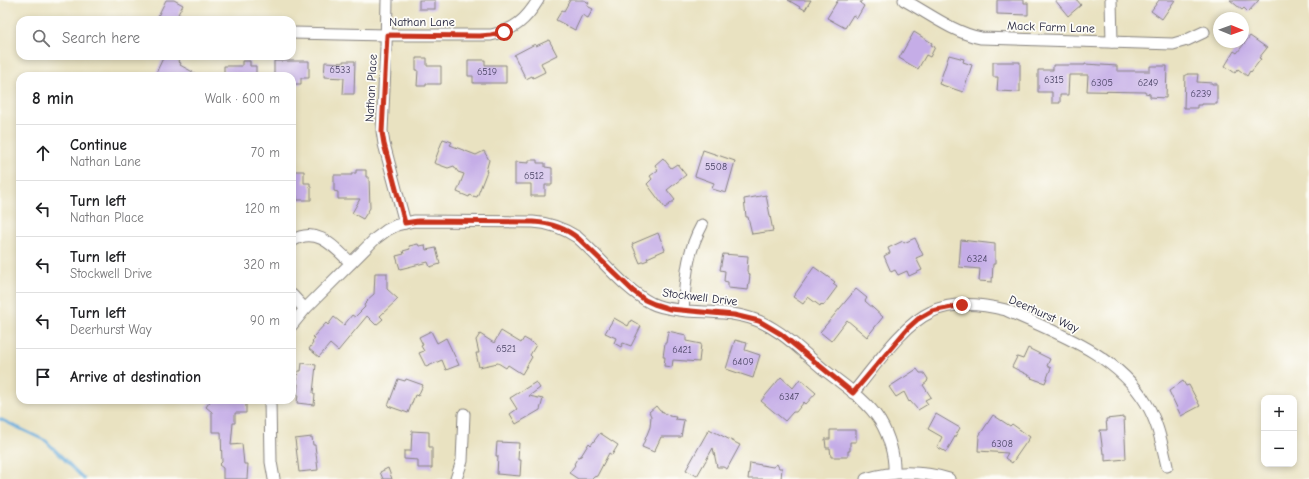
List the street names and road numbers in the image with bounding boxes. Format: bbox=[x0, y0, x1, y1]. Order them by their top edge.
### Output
street label: Nathan Lane bbox=[389, 15, 455, 29]
street label: Mack Farm Lane bbox=[1007, 18, 1095, 36]
street label: Nathan Place bbox=[362, 54, 380, 122]
street label: Stockwell Drive bbox=[662, 285, 738, 309]
street label: Deerhurst Way bbox=[1007, 292, 1082, 336]

